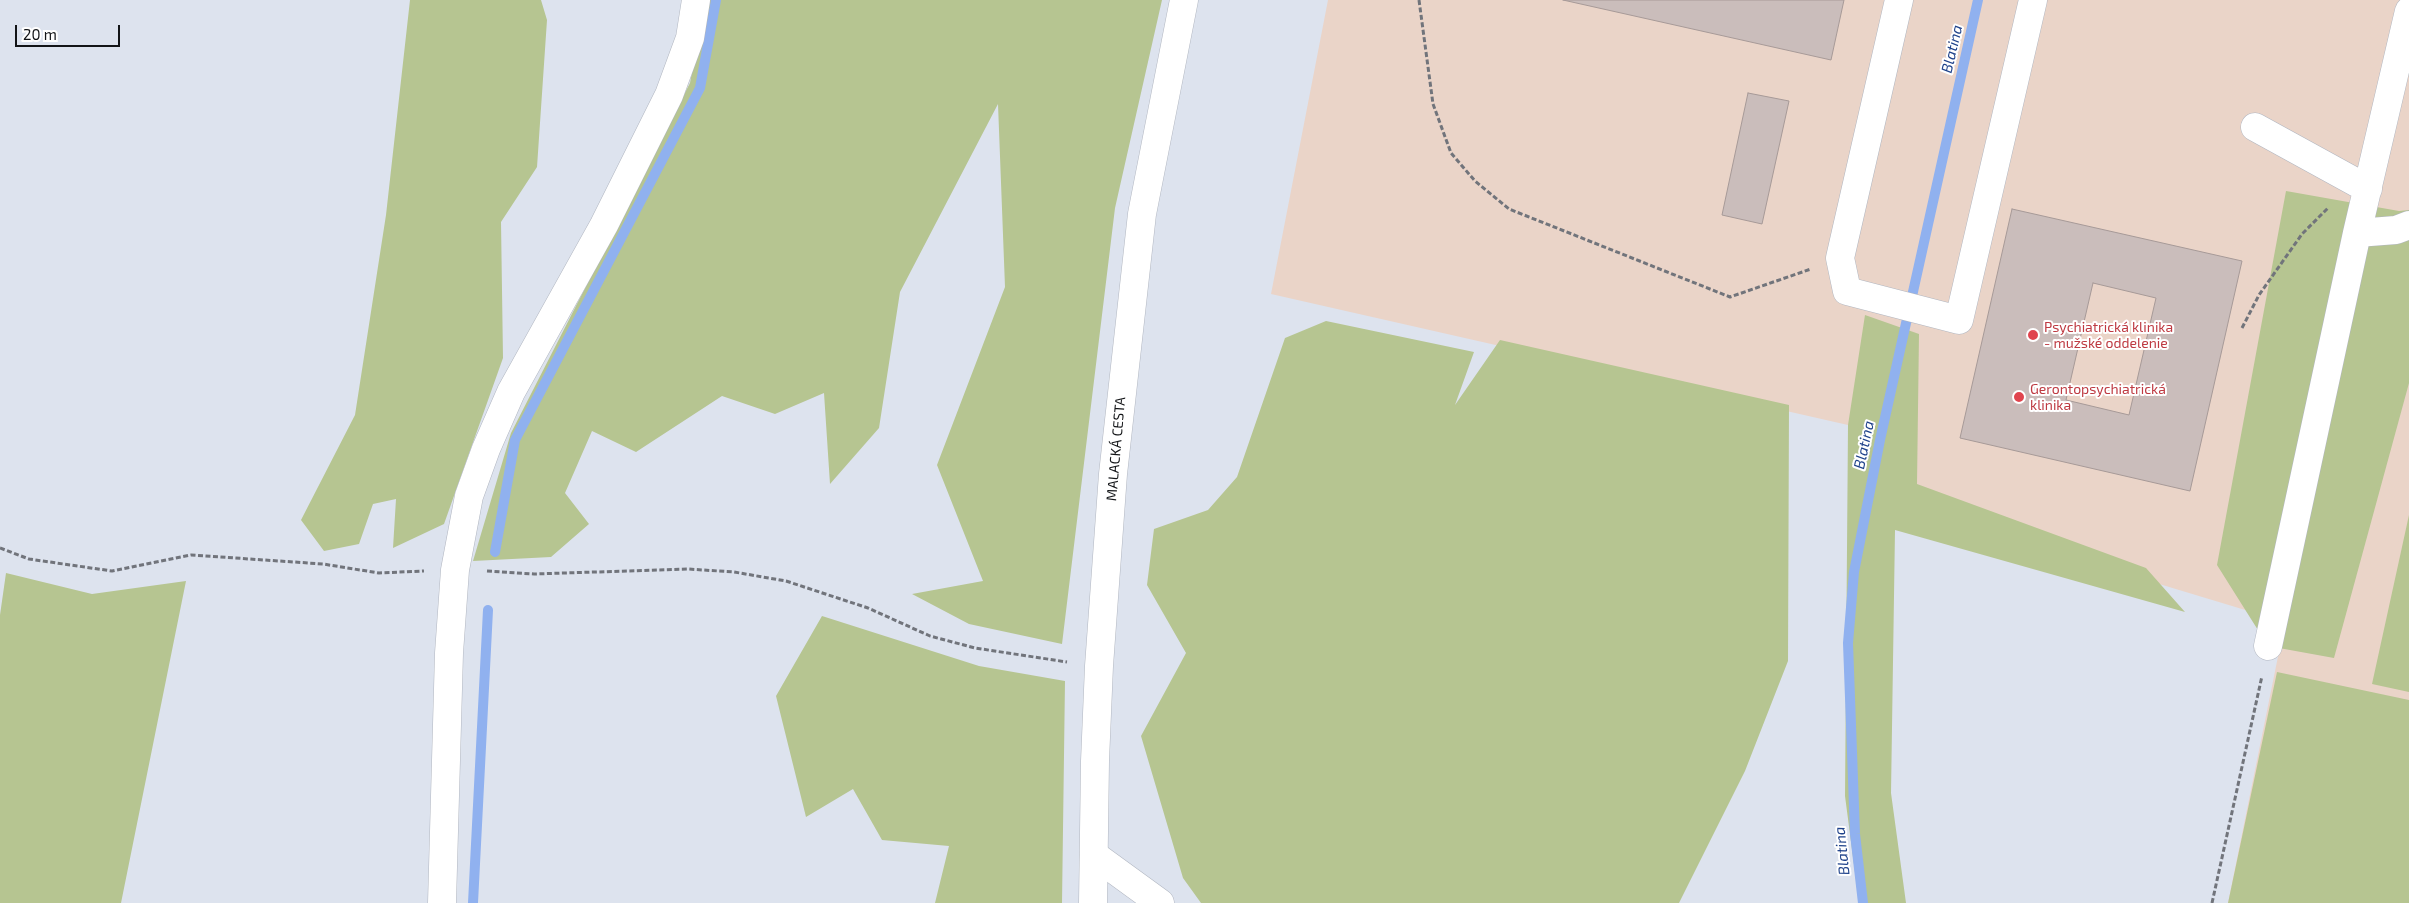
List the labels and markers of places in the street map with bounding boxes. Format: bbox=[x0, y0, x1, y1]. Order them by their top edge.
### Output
place label: Psychiatrická klinika - mužské oddelenie bbox=[2044, 319, 2173, 352]
marker: Psychiatrická klinika - mužské oddelenie bbox=[2026, 328, 2040, 342]
place label: Gerontopsychiatrická klinika bbox=[2030, 381, 2166, 414]
marker: Gerontopsychiatrická klinika bbox=[2012, 390, 2026, 404]

